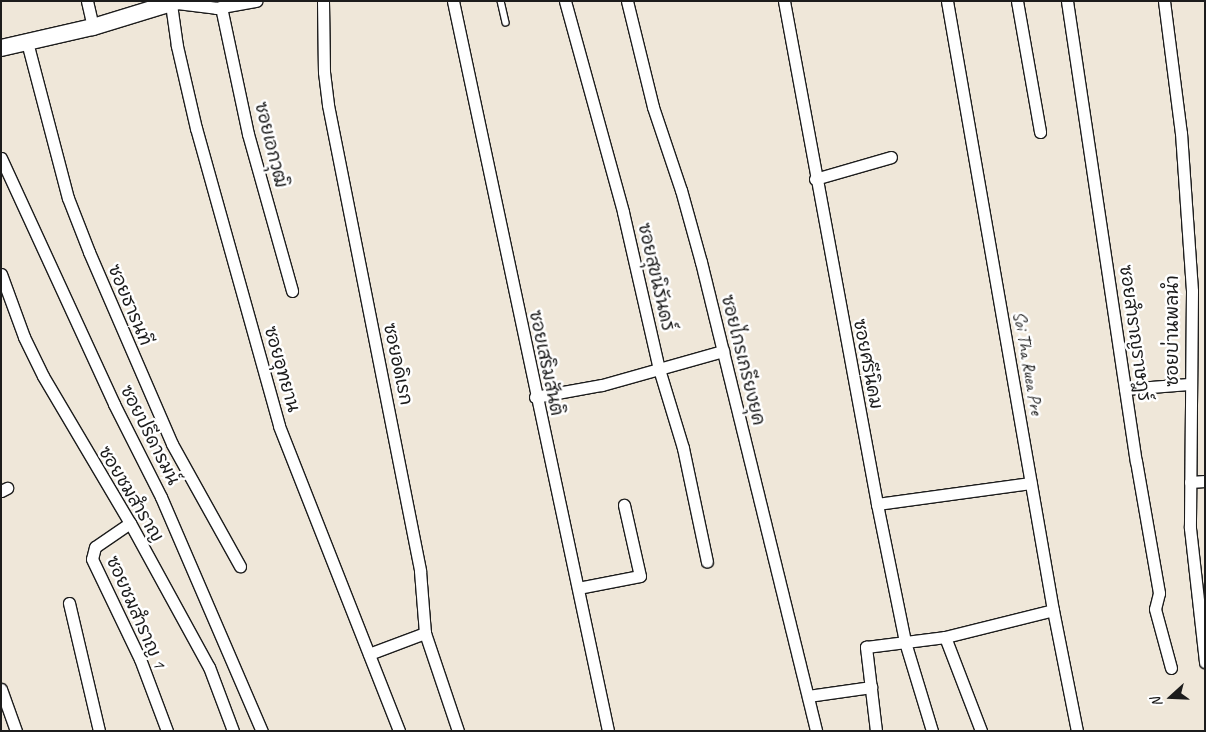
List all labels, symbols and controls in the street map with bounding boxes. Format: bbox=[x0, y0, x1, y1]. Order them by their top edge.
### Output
street label: ซอยเอกวุฒิ bbox=[250, 100, 292, 190]
street label: ซอยสุขนิรันดร์ bbox=[633, 221, 679, 333]
street label: ซอยธารนที bbox=[103, 261, 157, 349]
street label: ซอยสำราญราษฎร์ bbox=[1115, 263, 1155, 403]
street label: ซอยบ่านพลนำ bbox=[1161, 275, 1183, 387]
street label: ซอยไกรเกรียงยุค bbox=[716, 293, 770, 427]
street label: ซอยเสริมสันติ bbox=[524, 308, 568, 418]
street label: Soi Tha Ruea Pre bbox=[1008, 309, 1048, 417]
street label: ซอยศรีนิคม bbox=[849, 317, 887, 411]
street label: ซอยอดิเรก bbox=[379, 321, 417, 407]
street label: ซอยอุทยาน bbox=[259, 324, 305, 414]
street label: ซอยปรีดารมน์ bbox=[116, 382, 184, 488]
street label: ซอยชมสำราญ bbox=[94, 442, 168, 546]
street label: ซอยชมสำราญ 1 bbox=[102, 553, 170, 671]
north arrow bbox=[1146, 672, 1196, 722]
text: N bbox=[1147, 695, 1166, 709]

